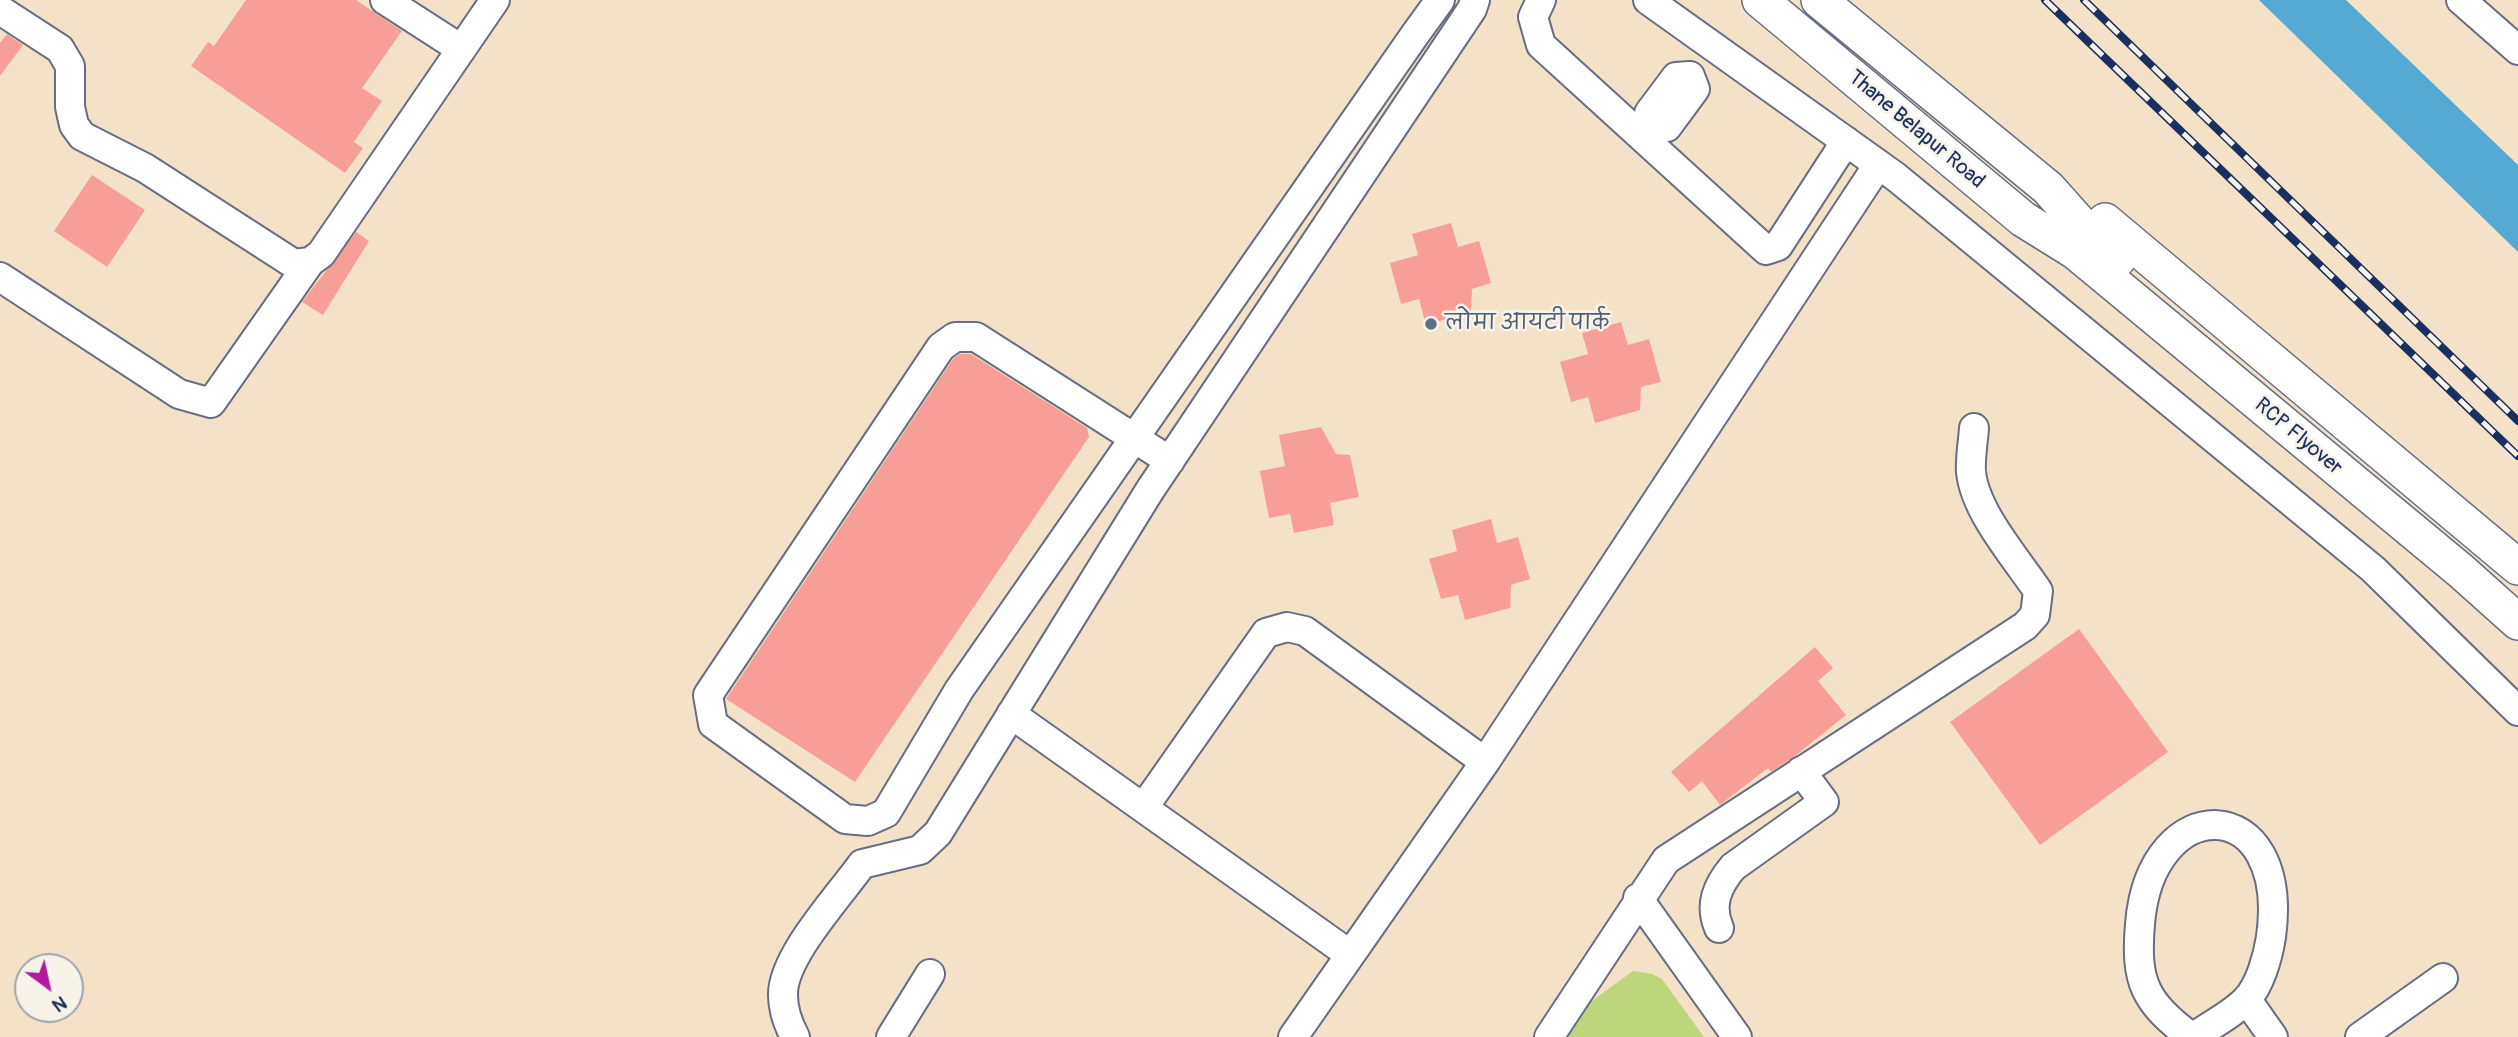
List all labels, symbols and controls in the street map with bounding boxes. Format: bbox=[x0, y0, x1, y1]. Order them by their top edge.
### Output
street label: Thane Belapur Road bbox=[1843, 66, 1989, 194]
place label: लोमा आयटी पार्क bbox=[1445, 311, 1609, 337]
marker: लोमा आयटी पार्क bbox=[1423, 316, 1439, 332]
street label: RCP Flyover bbox=[2249, 393, 2347, 481]
north arrow bbox=[14, 953, 84, 1023]
text: N bbox=[47, 990, 71, 1017]

